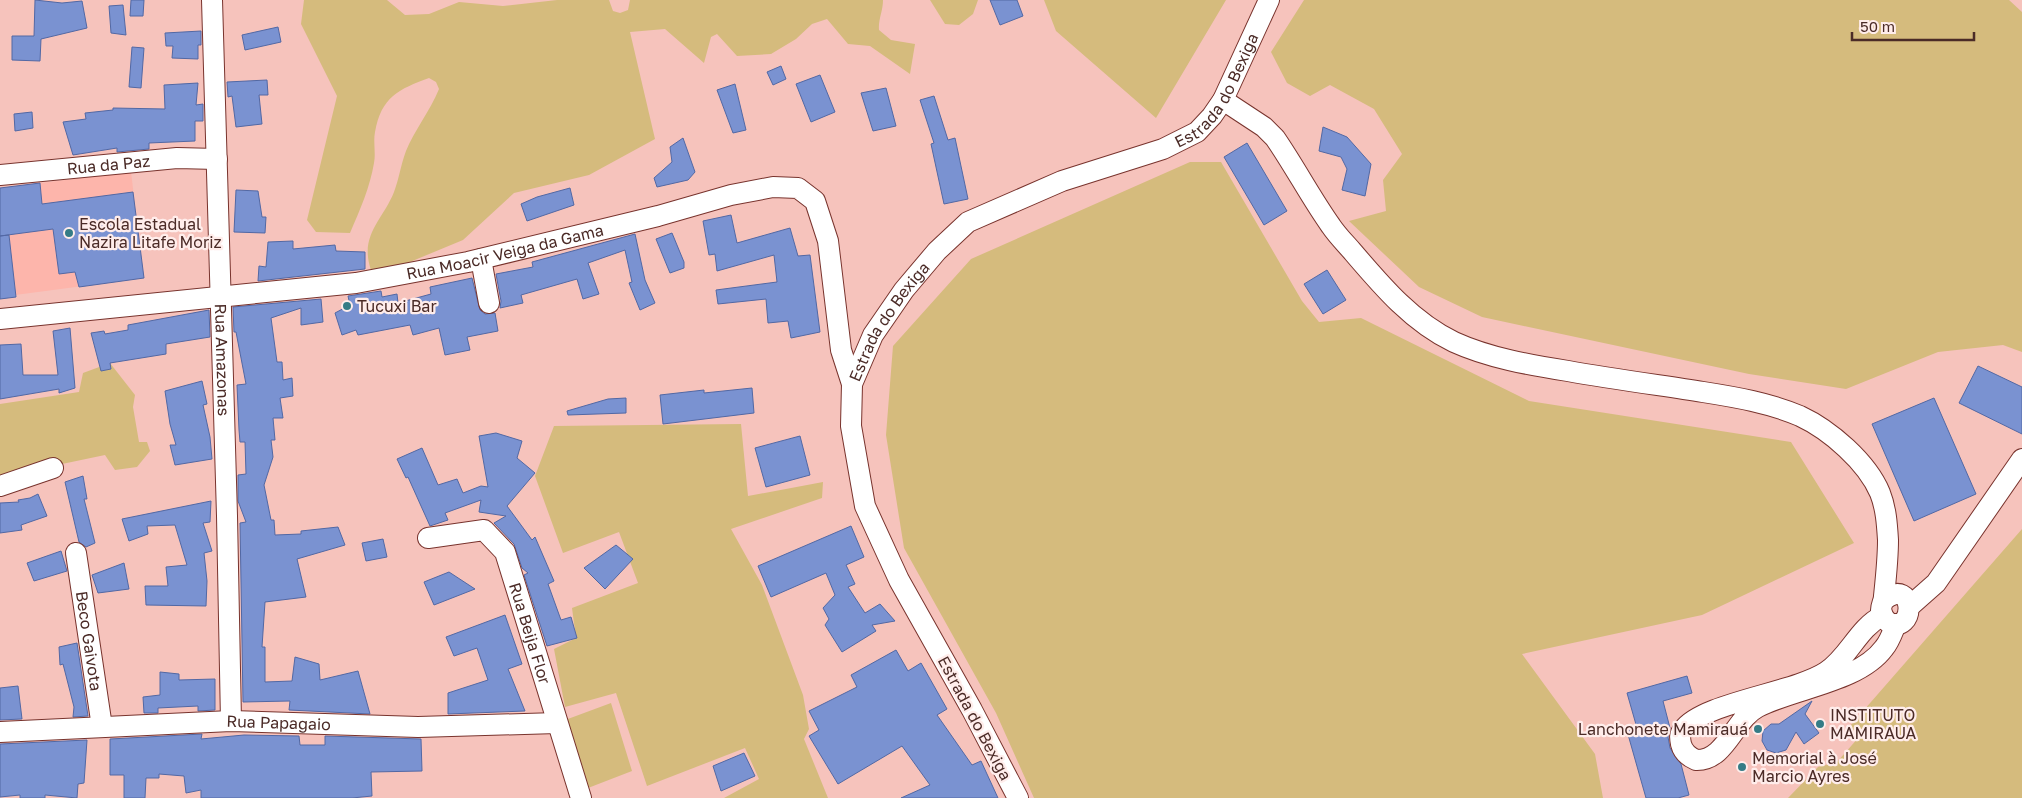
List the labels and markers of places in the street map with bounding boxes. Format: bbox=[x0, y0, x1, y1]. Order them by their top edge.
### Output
place label: Escola Estadual Nazira Litafe Moriz bbox=[79, 214, 222, 252]
marker: Escola Estadual Nazira Litafe Moriz bbox=[63, 227, 75, 239]
place label: Tucuxi Bar bbox=[357, 296, 437, 316]
marker: Tucuxi Bar bbox=[341, 300, 353, 312]
place label: INSTITUTO MAMIRAUA bbox=[1830, 705, 1917, 743]
marker: INSTITUTO MAMIRAUA bbox=[1814, 718, 1826, 730]
place label: Lanchonete Mamirauá bbox=[1578, 719, 1748, 739]
marker: Lanchonete Mamirauá bbox=[1752, 723, 1764, 735]
place label: Memorial à José Marcio Ayres bbox=[1752, 748, 1877, 786]
marker: Memorial à José Marcio Ayres bbox=[1736, 761, 1748, 773]

